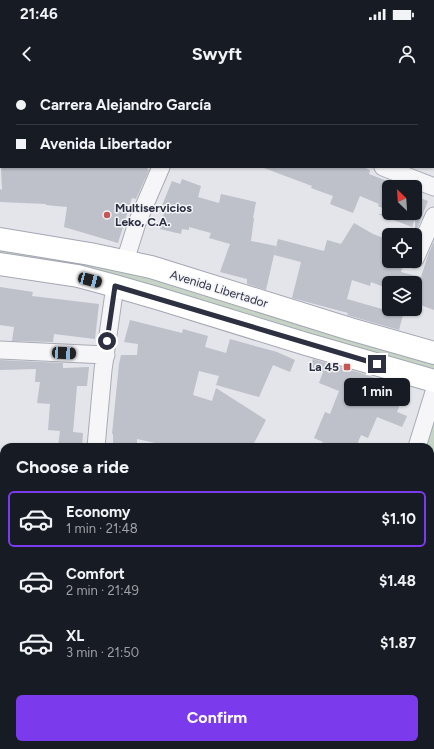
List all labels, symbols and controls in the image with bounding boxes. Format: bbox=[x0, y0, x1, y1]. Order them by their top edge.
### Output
text: 21:46 bbox=[20, 5, 58, 23]
icon: back bbox=[16, 43, 38, 65]
text: Swyft bbox=[192, 43, 242, 65]
icon: person bbox=[396, 43, 418, 65]
text: Carrera Alejandro García bbox=[40, 96, 211, 114]
text: Avenida Libertador bbox=[40, 135, 172, 153]
north arrow bbox=[382, 180, 422, 220]
map controls bbox=[382, 180, 422, 316]
place label: Multiservicios Leko, C.A. bbox=[115, 201, 192, 229]
marker: Multiservicios Leko, C.A. bbox=[102, 210, 112, 220]
button: locate bbox=[382, 228, 422, 268]
street label: Avenida Libertador bbox=[168, 267, 270, 311]
car bbox=[77, 271, 103, 289]
button: layers bbox=[382, 276, 422, 316]
route start bbox=[98, 332, 116, 350]
car bbox=[52, 346, 76, 360]
route end bbox=[368, 355, 386, 373]
place label: La 45 bbox=[309, 360, 339, 374]
marker: La 45 bbox=[342, 362, 352, 372]
callout: 1 min bbox=[344, 378, 410, 406]
text: 1 min bbox=[362, 384, 392, 399]
text: Choose a ride bbox=[16, 456, 129, 478]
icon: car bbox=[18, 501, 54, 537]
text: Economy bbox=[66, 503, 131, 521]
text: $1.10 bbox=[382, 510, 416, 528]
text: 1 min · 21:48 bbox=[66, 521, 138, 536]
icon: car bbox=[18, 563, 54, 599]
text: Comfort bbox=[66, 565, 125, 583]
text: $1.48 bbox=[379, 572, 416, 590]
text: 2 min · 21:49 bbox=[66, 583, 139, 598]
icon: car bbox=[18, 625, 54, 661]
text: XL bbox=[66, 627, 84, 645]
text: $1.87 bbox=[380, 634, 416, 652]
text: 3 min · 21:50 bbox=[66, 645, 139, 660]
button: Confirm bbox=[16, 695, 418, 741]

